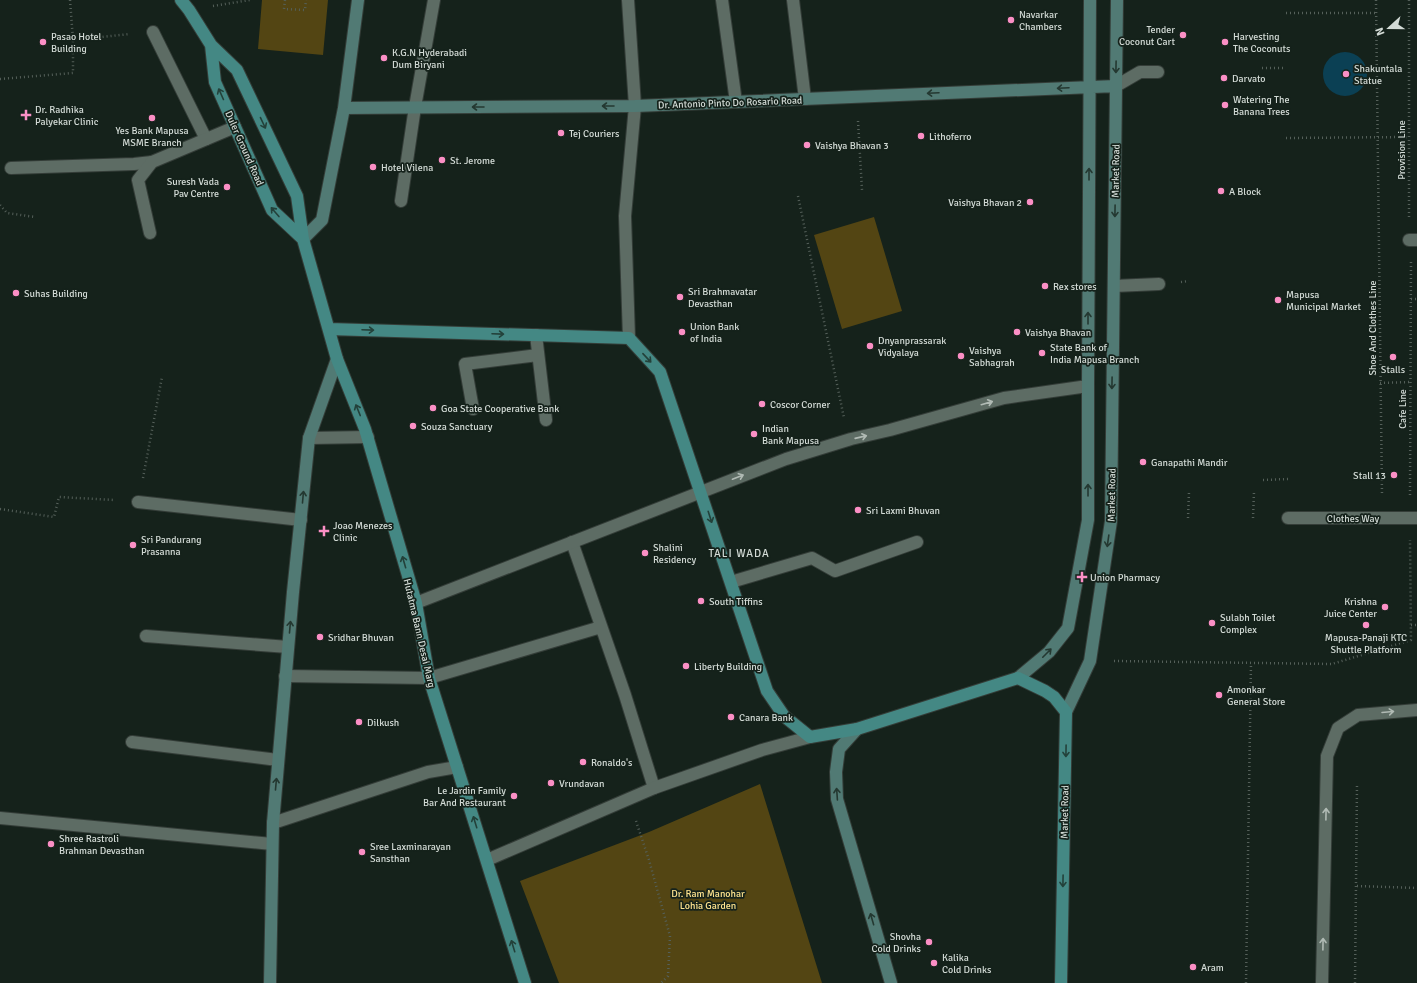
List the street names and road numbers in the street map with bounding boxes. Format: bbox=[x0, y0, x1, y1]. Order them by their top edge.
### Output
street label: Dr. Antonio Pinto Do Rosario Road bbox=[658, 94, 802, 112]
street label: Duler Ground Road bbox=[222, 109, 266, 188]
street label: Provision Line bbox=[1396, 120, 1408, 180]
street label: Market Road bbox=[1110, 144, 1122, 198]
street label: Shoe And Clothes Line bbox=[1367, 280, 1379, 376]
street label: Cafe Line bbox=[1397, 389, 1409, 429]
street label: Market Road bbox=[1106, 468, 1118, 522]
street label: Clothes Way bbox=[1327, 513, 1379, 525]
street label: Hutatma Bann Desai Marg bbox=[401, 578, 437, 689]
street label: Market Road bbox=[1059, 785, 1071, 839]

